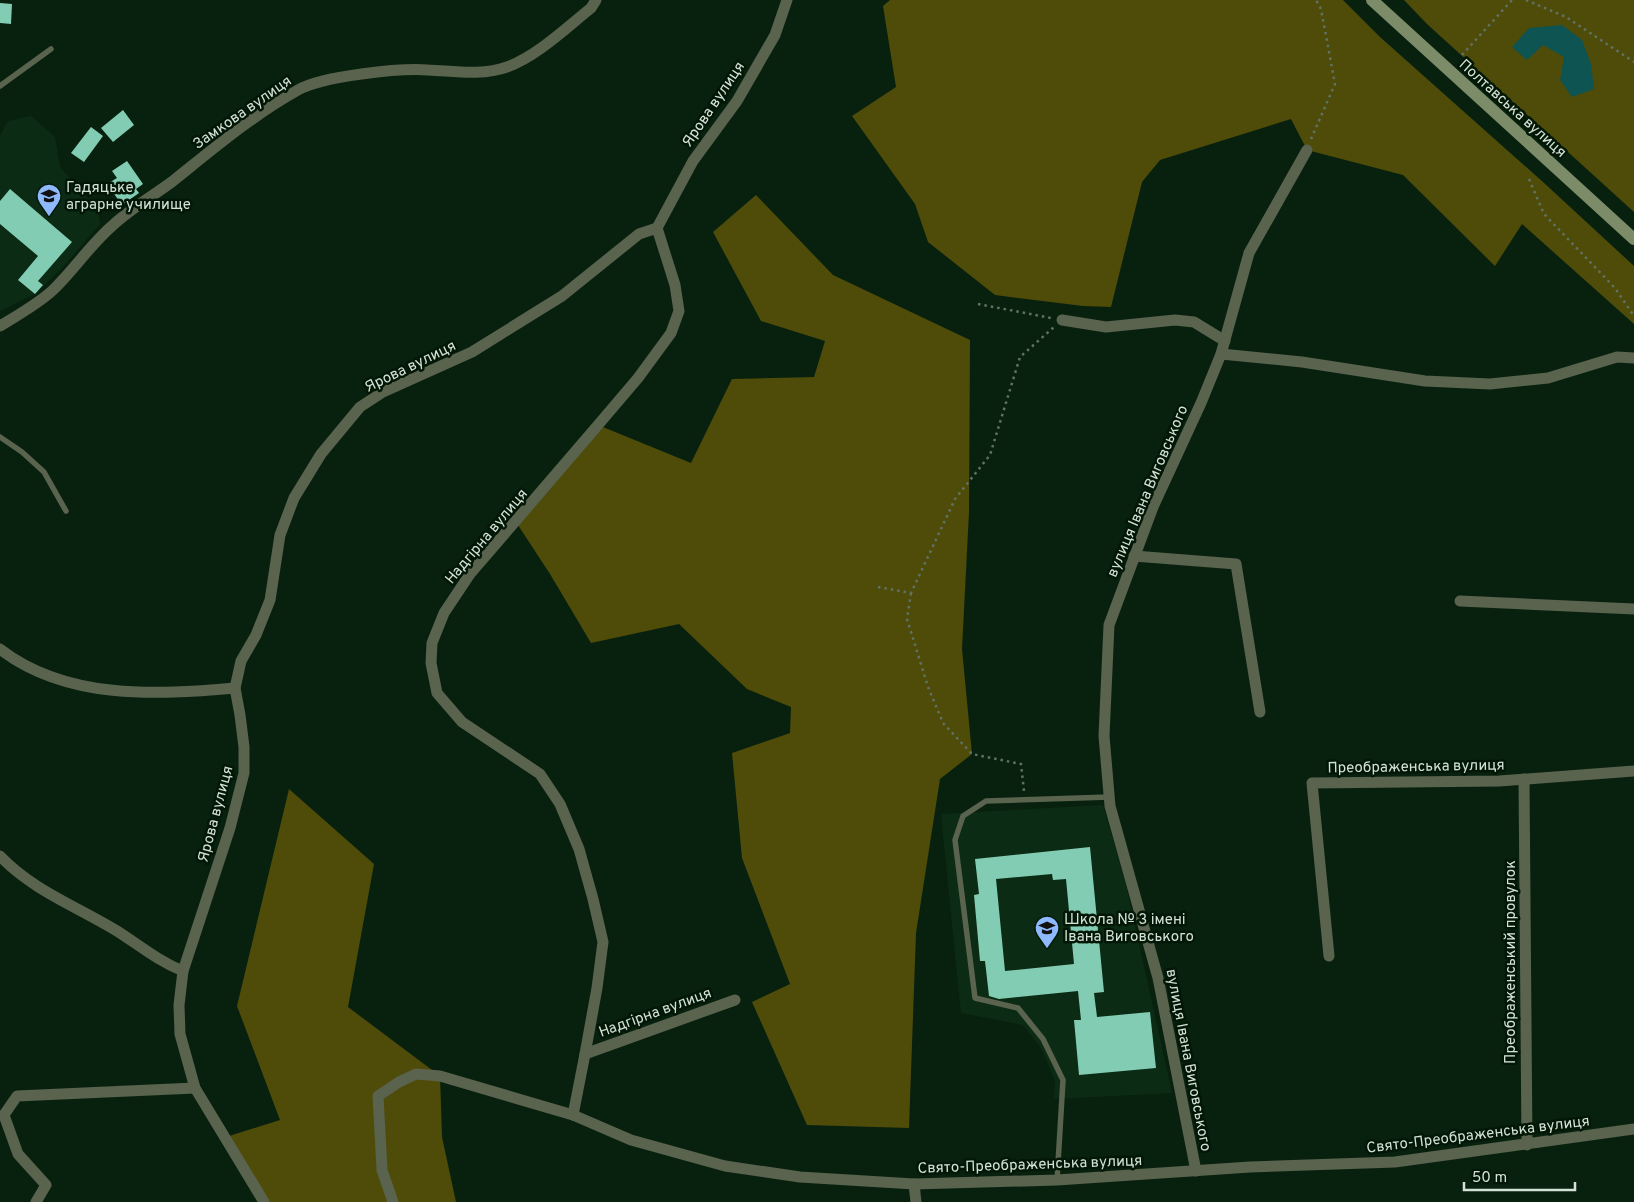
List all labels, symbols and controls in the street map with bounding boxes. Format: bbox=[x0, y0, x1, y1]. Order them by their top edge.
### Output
street label: Полтавська вулиця bbox=[1454, 56, 1570, 162]
street label: Ярова вулиця bbox=[679, 58, 750, 151]
street label: Замкова вулиця bbox=[190, 72, 296, 154]
place label: Гадяцьке аграрне училище bbox=[66, 179, 191, 215]
school or university icon: Гадяцьке аграрне училище bbox=[36, 183, 62, 217]
street label: Ярова вулиця bbox=[362, 337, 459, 398]
street label: вулиця Івана Виговського bbox=[1103, 403, 1193, 581]
street label: Надгірна вулиця bbox=[442, 485, 533, 589]
street label: Преображенська вулиця bbox=[1327, 756, 1505, 779]
street label: Ярова вулиця bbox=[194, 764, 238, 865]
street label: Преображенський провулок bbox=[1502, 860, 1521, 1064]
place label: Школа № 3 імені Івана Виговського bbox=[1064, 911, 1194, 947]
school or university icon: Школа № 3 імені Івана Виговського bbox=[1034, 915, 1060, 949]
street label: вулиця Івана Виговського bbox=[1161, 968, 1215, 1153]
street label: Надгірна вулиця bbox=[596, 984, 715, 1043]
street label: Свято-Преображенська вулиця bbox=[1365, 1112, 1591, 1159]
street label: Свято-Преображенська вулиця bbox=[917, 1152, 1143, 1179]
scale bar bbox=[1464, 1160, 1575, 1192]
text: 50 m bbox=[1472, 1169, 1507, 1188]

